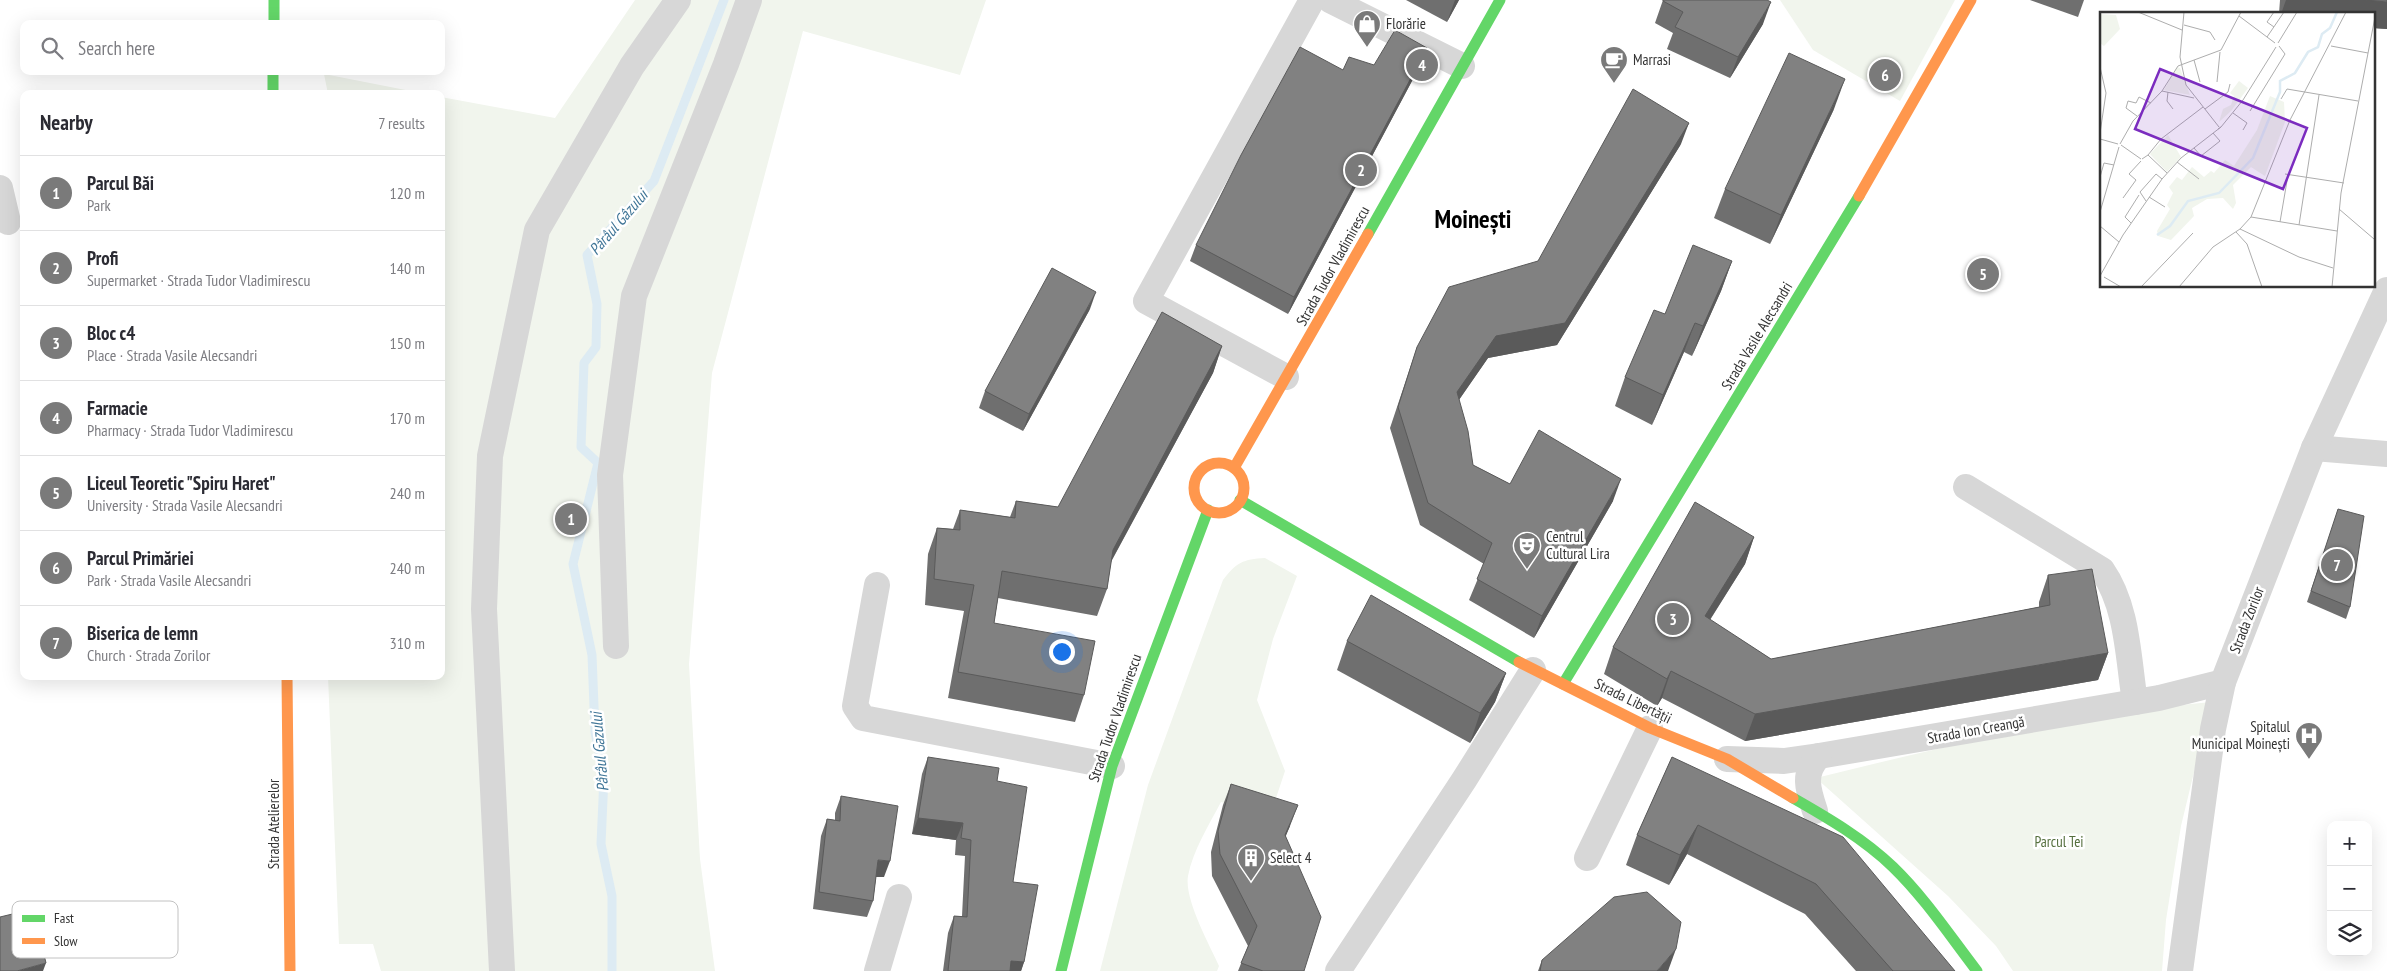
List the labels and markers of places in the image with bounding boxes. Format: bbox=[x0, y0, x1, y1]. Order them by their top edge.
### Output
shop icon: Florărie bbox=[1352, 9, 1382, 48]
place label: Florărie bbox=[1386, 14, 1426, 33]
cafe icon: Marrasi bbox=[1599, 45, 1629, 84]
pin: 4 bbox=[1406, 46, 1438, 84]
place label: Marrasi bbox=[1633, 50, 1671, 69]
pin: 6 bbox=[1869, 56, 1901, 94]
pin: 2 bbox=[1345, 151, 1377, 189]
pin: 5 bbox=[1967, 255, 1999, 293]
pin: 1 bbox=[555, 500, 587, 538]
place label: Centrul Cultural Lira bbox=[1546, 527, 1610, 563]
theatre icon: Centrul Cultural Lira bbox=[1512, 531, 1542, 570]
pin: 7 bbox=[2321, 546, 2353, 584]
pin: 3 bbox=[1657, 600, 1689, 638]
place label: Spitalul Municipal Moinești bbox=[2192, 717, 2291, 753]
hospital icon: Spitalul Municipal Moinești bbox=[2294, 721, 2324, 760]
building icon: Select 4 bbox=[1236, 843, 1266, 882]
place label: Select 4 bbox=[1270, 848, 1312, 867]

